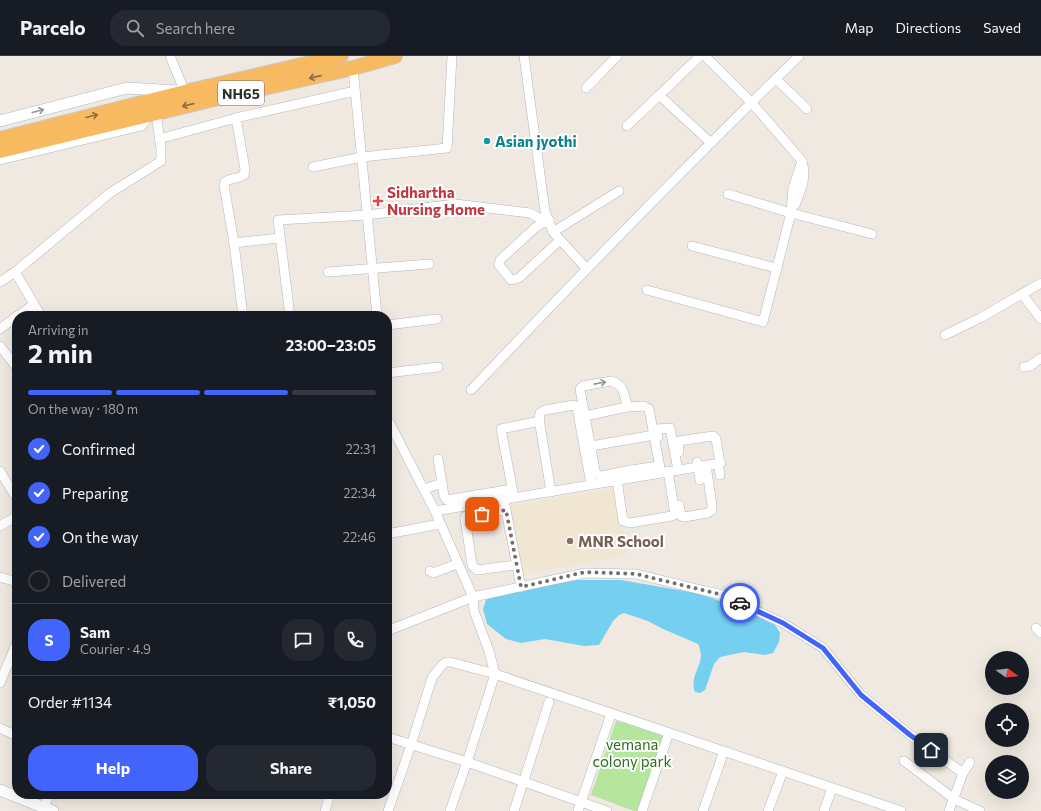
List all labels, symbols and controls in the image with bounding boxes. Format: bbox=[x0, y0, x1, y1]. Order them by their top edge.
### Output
search box bbox=[110, 10, 390, 46]
text: Parcelo bbox=[20, 16, 86, 39]
icon: search bbox=[124, 17, 146, 39]
text: Search here bbox=[156, 19, 235, 37]
text: Map bbox=[845, 19, 874, 36]
text: Directions bbox=[896, 19, 961, 36]
text: Saved bbox=[983, 19, 1021, 36]
one-way arrow bbox=[309, 73, 322, 81]
road number: NH65 bbox=[218, 81, 264, 105]
one-way arrow bbox=[182, 102, 195, 110]
one-way arrow bbox=[31, 107, 44, 114]
one-way arrow bbox=[85, 112, 98, 119]
place label: Asian jyothi bbox=[495, 132, 577, 150]
marker: Asian jyothi bbox=[482, 136, 492, 146]
place label: Sidhartha Nursing Home bbox=[387, 183, 485, 218]
marker: Sidhartha Nursing Home bbox=[372, 195, 384, 207]
text: Arriving in bbox=[28, 322, 88, 338]
text: 23:00–23:05 bbox=[286, 336, 376, 354]
text: 2 min bbox=[28, 337, 93, 368]
one-way arrow bbox=[593, 379, 606, 387]
text: On the way · 180 m bbox=[28, 401, 138, 417]
icon: check bbox=[28, 438, 50, 460]
text: Confirmed bbox=[62, 440, 135, 458]
text: 22:31 bbox=[346, 441, 376, 457]
icon: check bbox=[28, 482, 50, 504]
text: Preparing bbox=[62, 484, 128, 502]
text: 22:34 bbox=[343, 485, 376, 501]
pin bbox=[465, 497, 499, 531]
icon: bag bbox=[471, 503, 493, 525]
icon: check bbox=[28, 526, 50, 548]
text: On the way bbox=[62, 528, 139, 546]
text: 22:46 bbox=[343, 529, 376, 545]
place label: MNR School bbox=[578, 532, 664, 550]
marker: MNR School bbox=[565, 536, 575, 546]
text: Delivered bbox=[62, 572, 126, 590]
courier bbox=[720, 583, 760, 623]
icon: car bbox=[729, 592, 751, 614]
button: chat bbox=[282, 619, 324, 661]
button: phone bbox=[334, 619, 376, 661]
text: Sam bbox=[80, 623, 110, 641]
text: S bbox=[44, 631, 54, 649]
text: Courier · 4.9 bbox=[80, 641, 151, 657]
north arrow bbox=[985, 651, 1029, 695]
map controls bbox=[985, 651, 1029, 799]
text: Order #1134 bbox=[28, 693, 112, 711]
text: ₹1,050 bbox=[328, 693, 376, 711]
button: locate bbox=[985, 703, 1029, 747]
pin bbox=[914, 733, 948, 767]
park label: vemana colony park bbox=[592, 735, 672, 770]
icon: home bbox=[920, 739, 942, 761]
button: Help bbox=[28, 745, 198, 791]
button: Share bbox=[206, 745, 376, 791]
button: layers bbox=[985, 755, 1029, 799]

